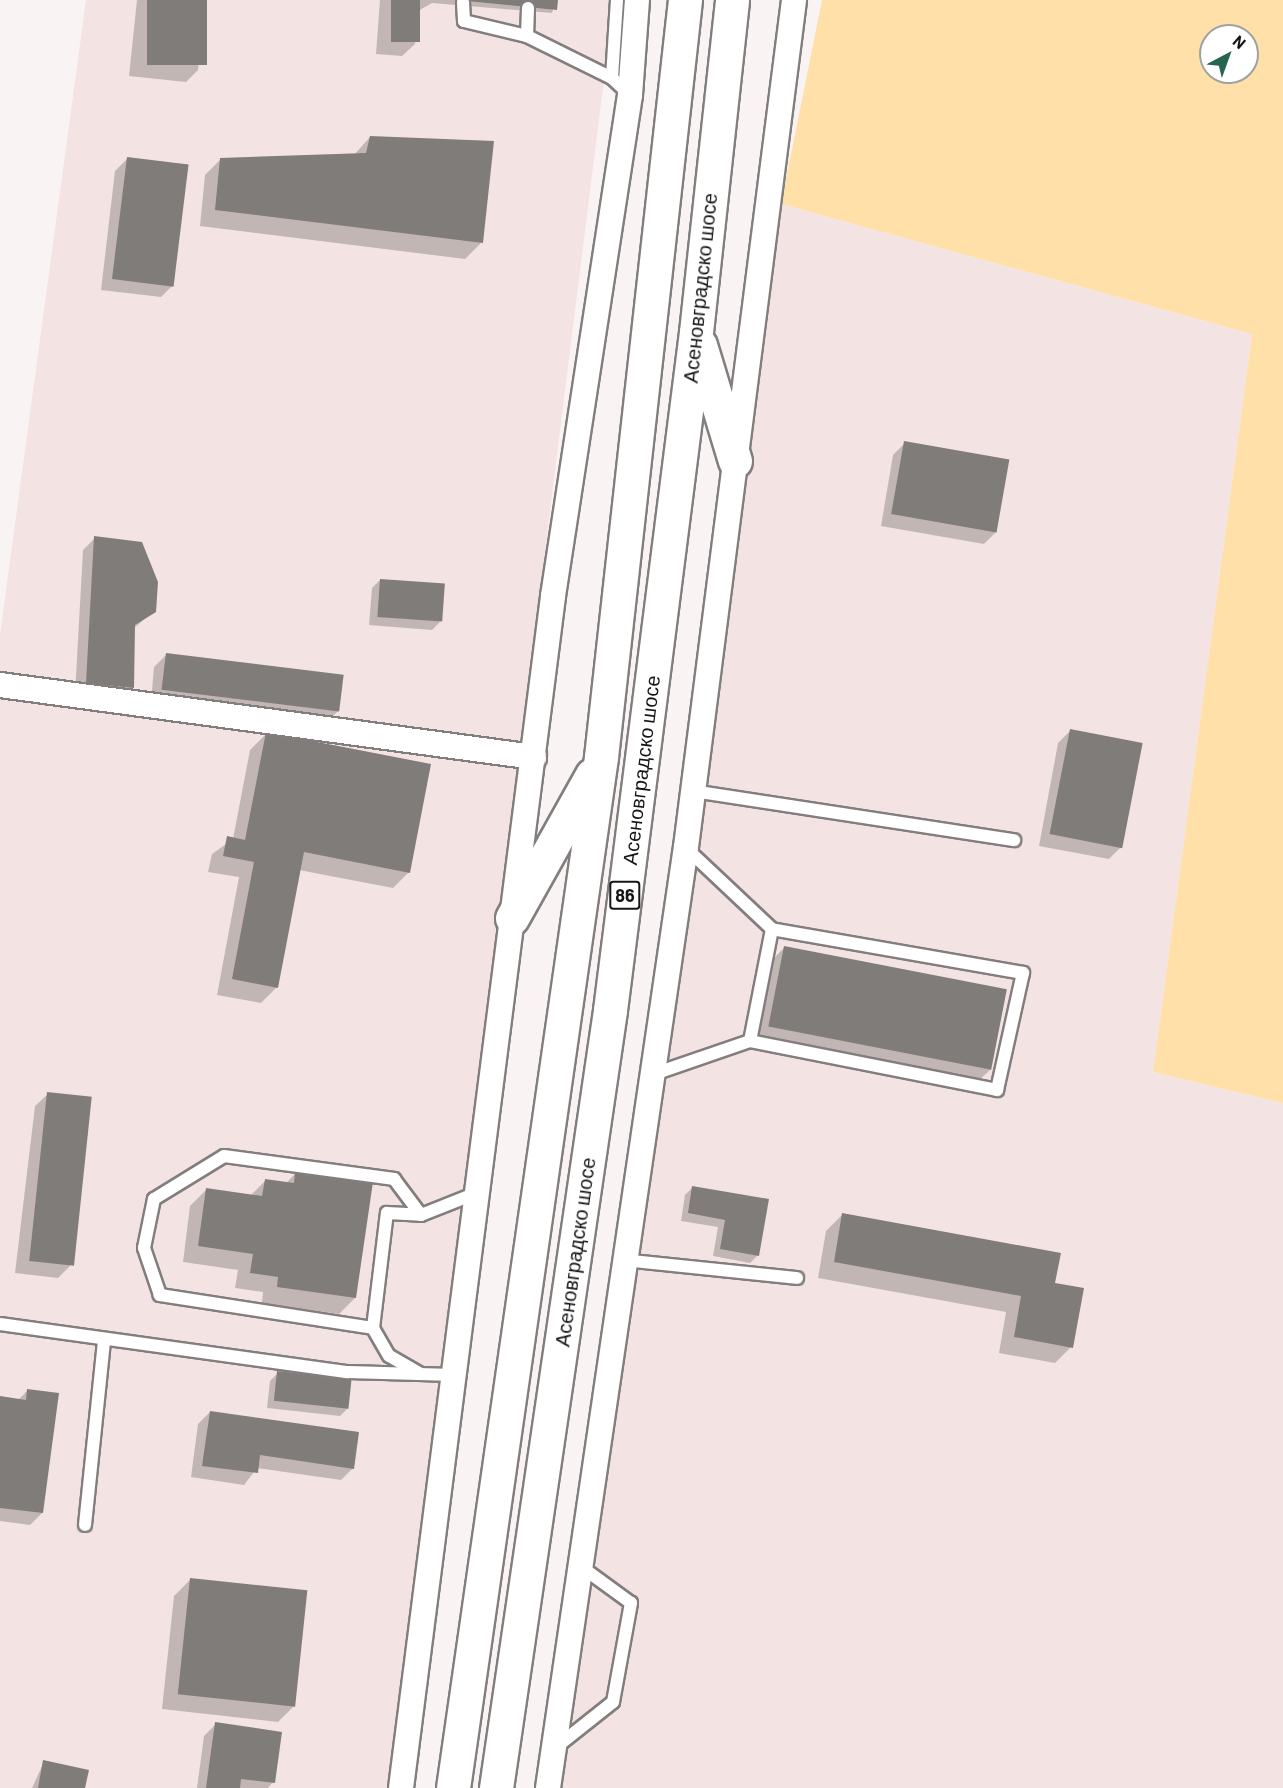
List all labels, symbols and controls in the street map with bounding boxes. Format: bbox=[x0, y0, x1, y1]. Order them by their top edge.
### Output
north arrow bbox=[1199, 24, 1259, 84]
text: N bbox=[1230, 31, 1250, 52]
street label: Асеновградско шосе bbox=[678, 192, 722, 384]
street label: Асеновградско шосе bbox=[617, 674, 665, 866]
road number: 86 bbox=[608, 880, 642, 910]
street label: Асеновградско шосе bbox=[550, 1156, 600, 1348]

